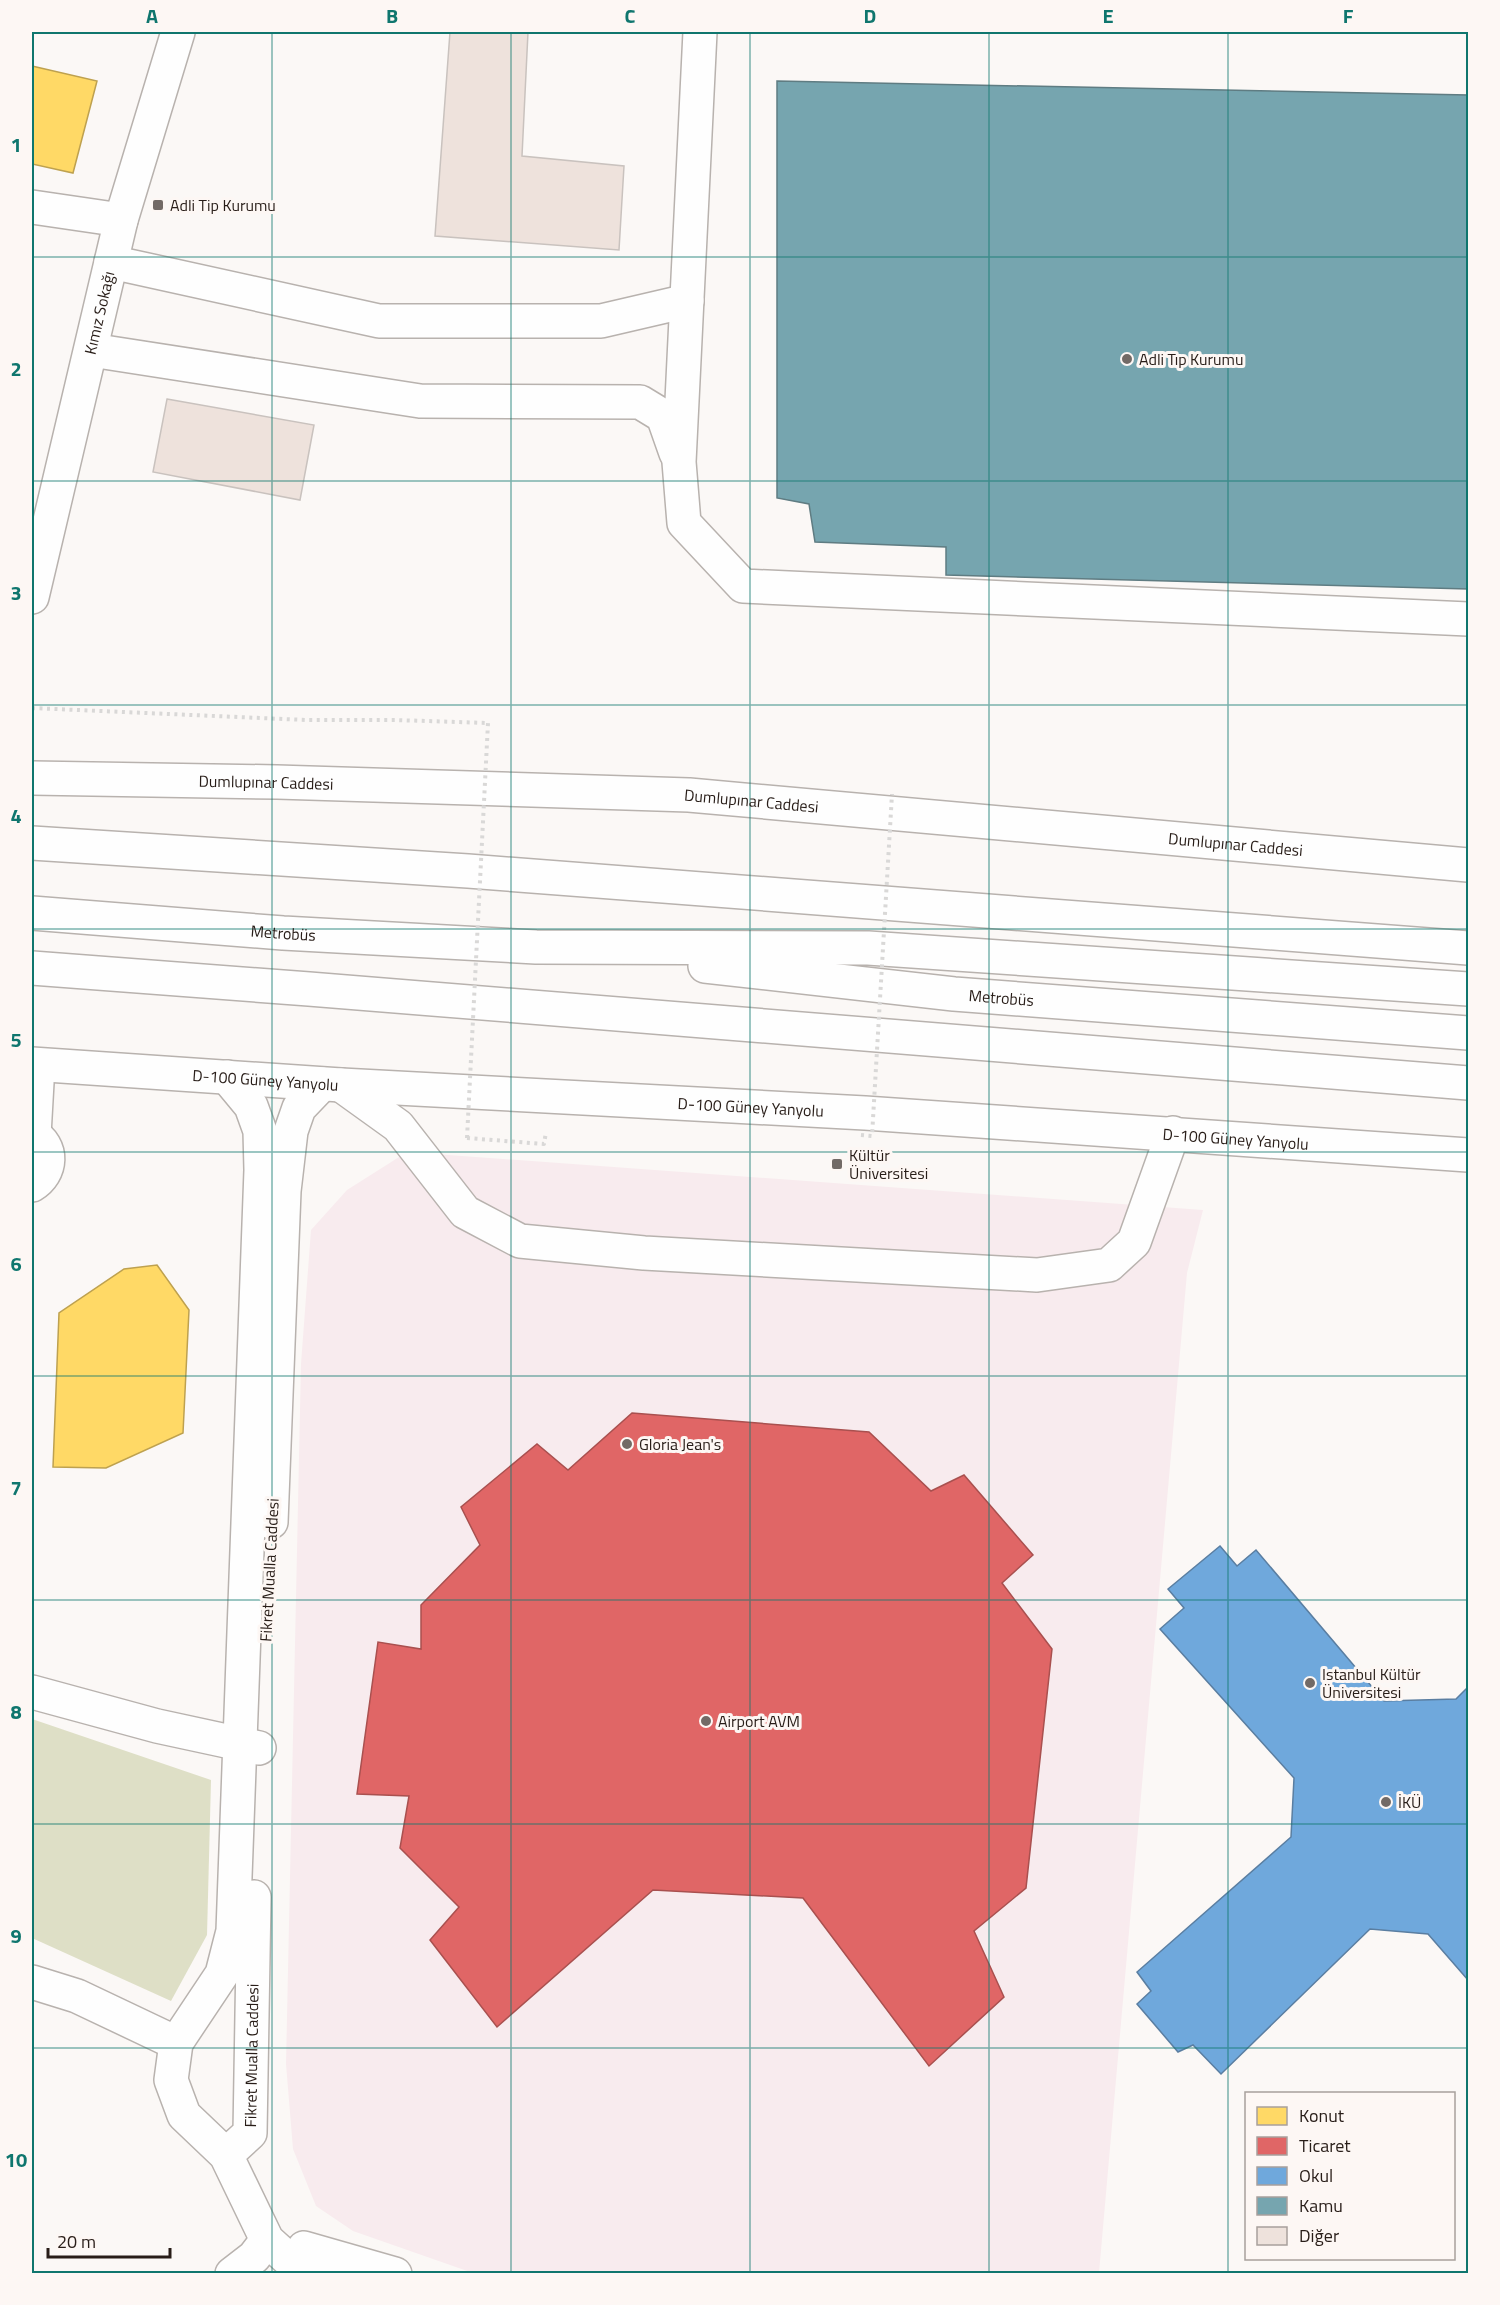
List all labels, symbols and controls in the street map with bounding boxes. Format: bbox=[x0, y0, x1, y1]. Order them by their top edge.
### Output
text: A bbox=[146, 0, 158, 31]
text: B bbox=[386, 0, 398, 31]
text: C bbox=[625, 0, 636, 31]
text: D bbox=[864, 0, 876, 31]
text: E bbox=[1102, 0, 1114, 31]
text: F bbox=[1343, 0, 1354, 31]
text: 1 bbox=[10, 129, 22, 160]
place label: Adli Tip Kurumu bbox=[170, 193, 276, 217]
marker: Adli Tip Kurumu bbox=[151, 198, 165, 212]
street label: Kımız Sokağı bbox=[78, 269, 121, 357]
place label: Adli Tıp Kurumu bbox=[1139, 347, 1243, 371]
marker: Adli Tıp Kurumu bbox=[1120, 352, 1134, 366]
text: 2 bbox=[10, 353, 22, 384]
text: 3 bbox=[10, 577, 22, 608]
street label: Dumlupınar Caddesi bbox=[198, 769, 334, 796]
street label: Dumlupınar Caddesi bbox=[683, 783, 820, 819]
text: 4 bbox=[10, 800, 22, 831]
street label: Dumlupınar Caddesi bbox=[1167, 826, 1304, 862]
street label: Metrobüs bbox=[250, 918, 316, 947]
street label: Metrobüs bbox=[968, 983, 1035, 1012]
text: 5 bbox=[10, 1024, 22, 1055]
street label: D-100 Güney Yanyolu bbox=[192, 1063, 339, 1097]
street label: D-100 Güney Yanyolu bbox=[677, 1091, 824, 1123]
street label: D-100 Güney Yanyolu bbox=[1162, 1122, 1309, 1156]
place label: Kültür Üniversitesi bbox=[849, 1143, 928, 1185]
marker: Kültür Üniversitesi bbox=[830, 1157, 844, 1171]
text: 6 bbox=[10, 1248, 22, 1279]
place label: Gloria Jean's bbox=[639, 1432, 721, 1456]
marker: Gloria Jean's bbox=[620, 1437, 634, 1451]
text: 7 bbox=[10, 1472, 22, 1503]
street label: Fikret Mualla Caddesi bbox=[253, 1498, 285, 1642]
place label: Istanbul Kültür Üniversitesi bbox=[1322, 1662, 1421, 1704]
marker: Istanbul Kültür Üniversitesi bbox=[1303, 1676, 1317, 1690]
text: 8 bbox=[10, 1696, 22, 1727]
place label: Airport AVM bbox=[718, 1709, 800, 1733]
marker: Airport AVM bbox=[699, 1714, 713, 1728]
place label: İKÜ bbox=[1398, 1790, 1421, 1814]
marker: İKÜ bbox=[1379, 1795, 1393, 1809]
text: 9 bbox=[10, 1920, 22, 1951]
street label: Fikret Mualla Caddesi bbox=[238, 1983, 265, 2128]
legend bbox=[1245, 2092, 1455, 2260]
text: Konut bbox=[1299, 2102, 1345, 2129]
text: Ticaret bbox=[1299, 2132, 1351, 2159]
text: 10 bbox=[5, 2144, 27, 2175]
text: Okul bbox=[1299, 2162, 1333, 2189]
text: Kamu bbox=[1299, 2192, 1343, 2219]
scale bar bbox=[48, 2221, 170, 2259]
text: Diğer bbox=[1299, 2222, 1339, 2249]
text: 20 m bbox=[57, 2228, 96, 2255]

